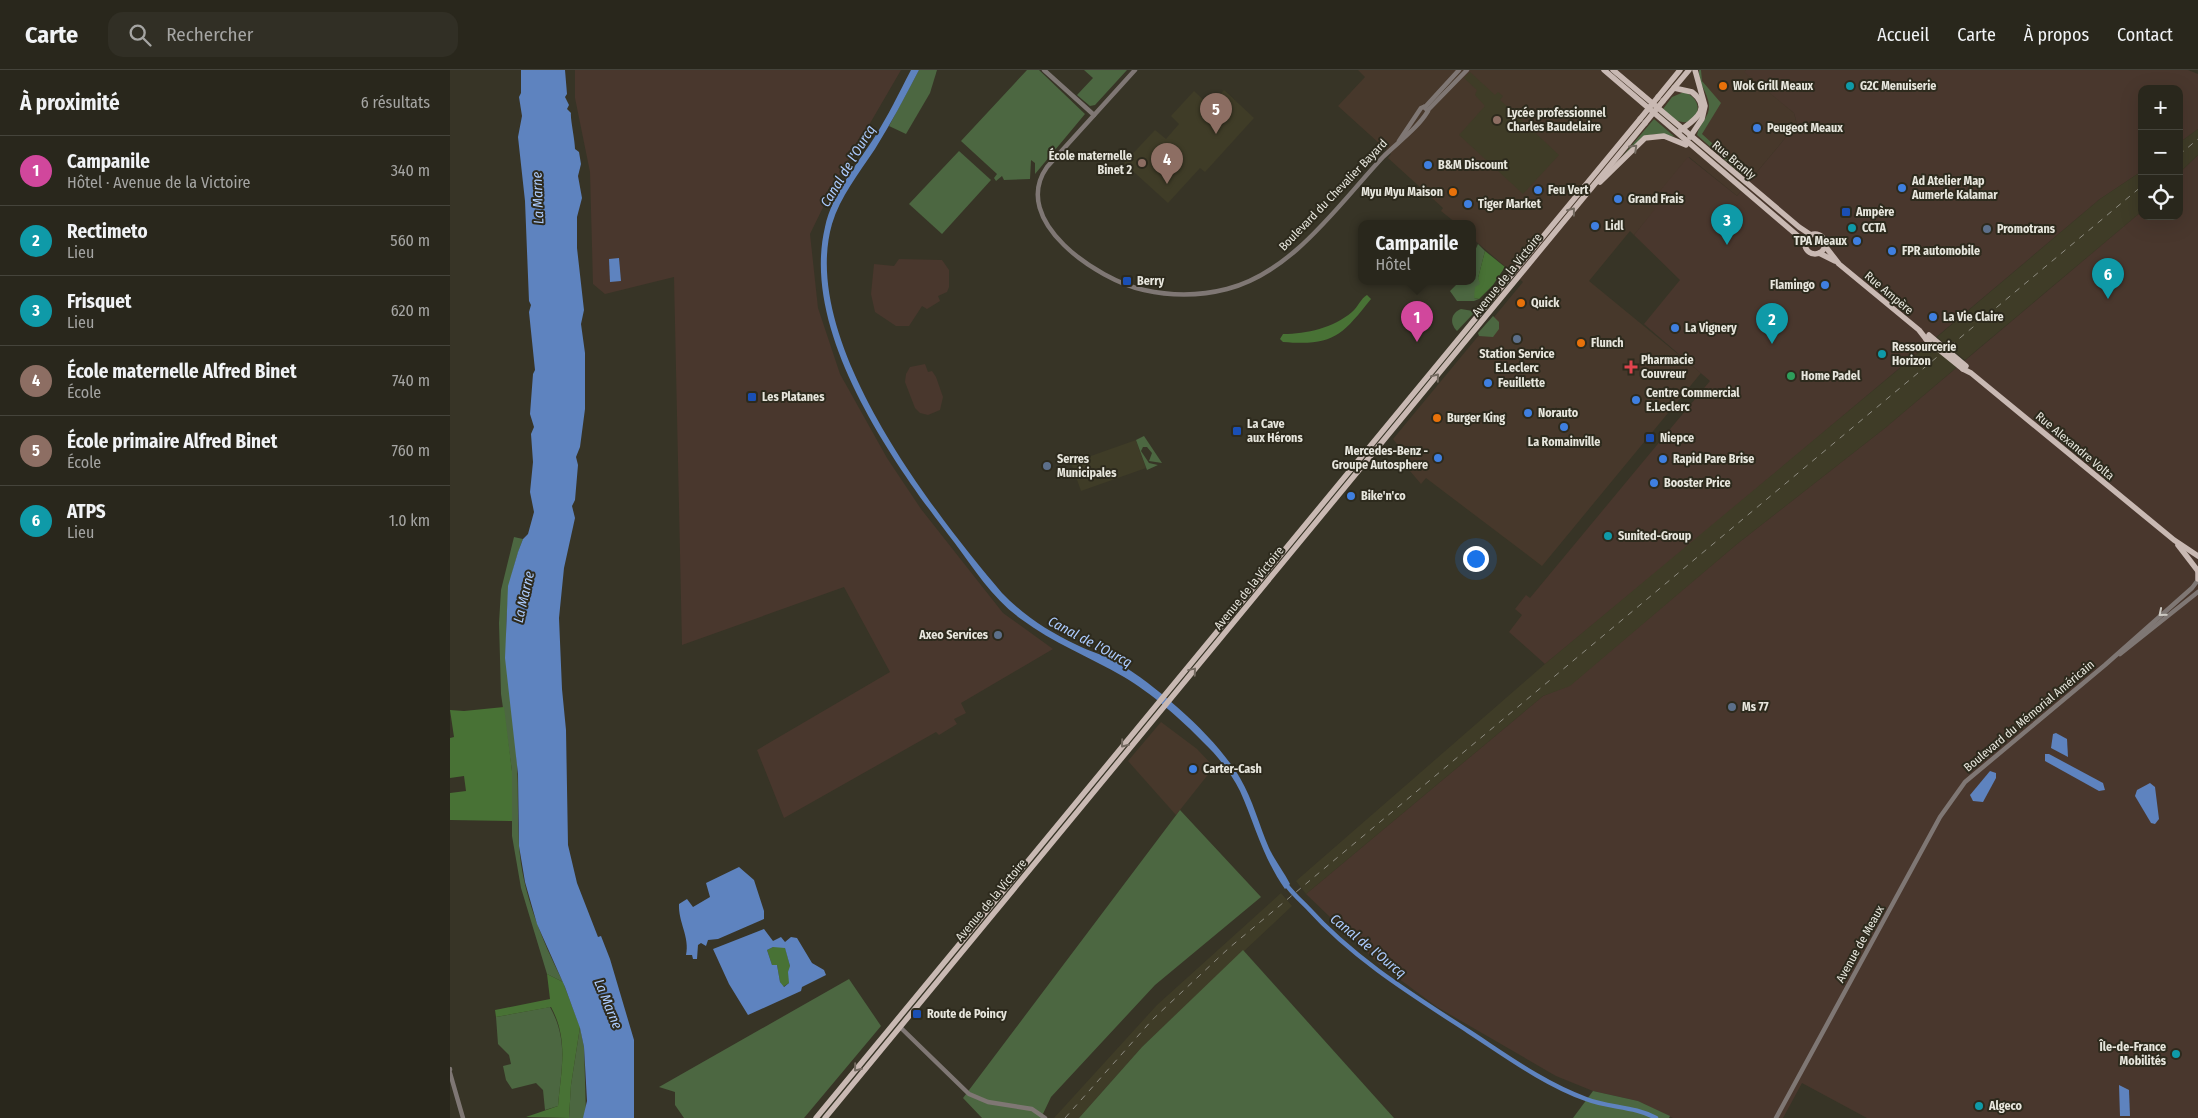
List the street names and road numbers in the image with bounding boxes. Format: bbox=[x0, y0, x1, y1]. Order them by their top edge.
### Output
street label: Boulevard du Chevalier Bayard bbox=[1276, 136, 1390, 254]
street label: Rue Branly bbox=[1709, 138, 1759, 183]
street label: Avenue de la Victoire bbox=[1469, 231, 1545, 319]
street label: Rue Ampère bbox=[1862, 269, 1916, 317]
street label: Rue Alexandre Volta bbox=[2033, 409, 2117, 483]
street label: Avenue de la Victoire bbox=[1211, 544, 1287, 632]
street label: Boulevard du Mémorial Américain bbox=[1961, 657, 2097, 775]
street label: Avenue de la Victoire bbox=[953, 856, 1030, 944]
street label: Avenue de Meaux bbox=[1833, 902, 1887, 985]

